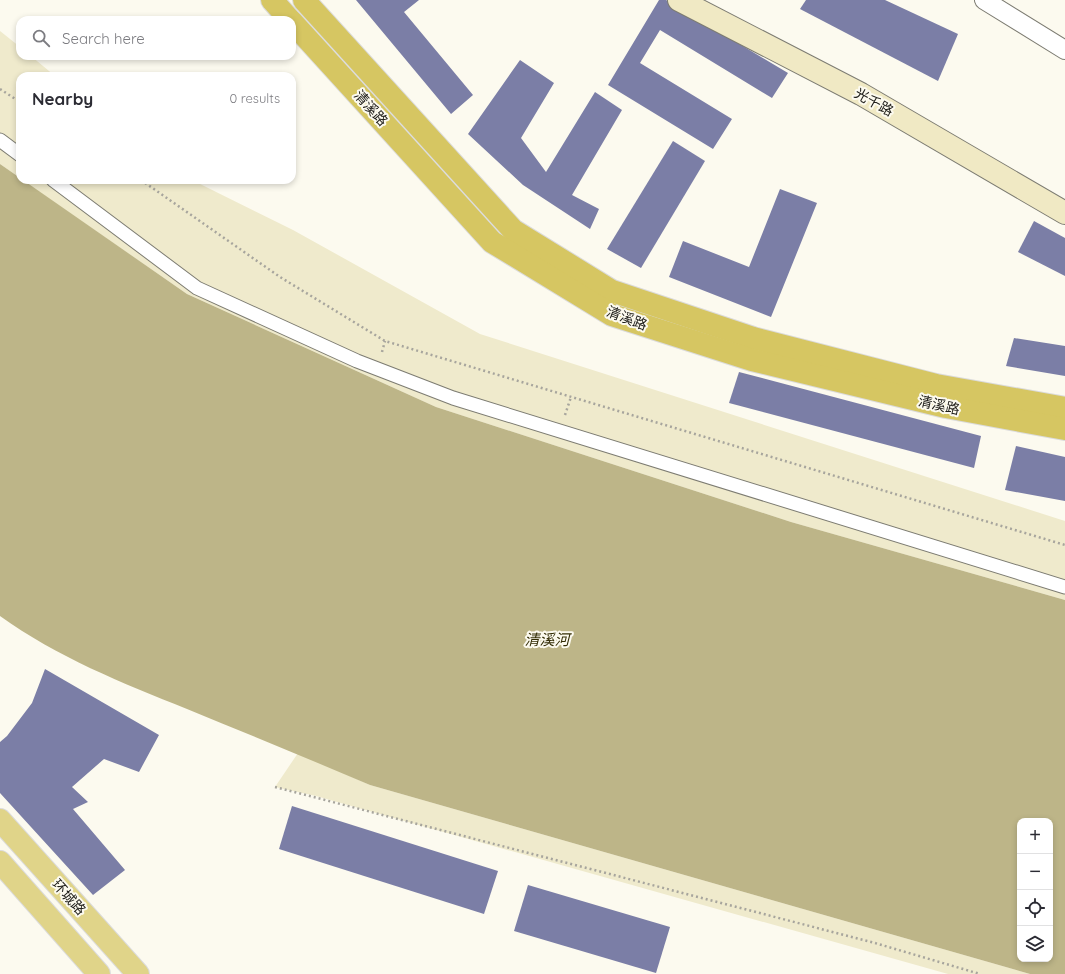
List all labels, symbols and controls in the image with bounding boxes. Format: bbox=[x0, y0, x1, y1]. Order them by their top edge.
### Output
search box bbox=[16, 16, 296, 60]
icon: search bbox=[30, 27, 52, 49]
text: Search here bbox=[62, 29, 145, 48]
street label: 光千路 bbox=[851, 84, 897, 120]
street label: 清溪路 bbox=[350, 86, 392, 130]
text: Nearby bbox=[32, 88, 93, 109]
text: 0 results bbox=[229, 90, 280, 106]
street label: 清溪路 bbox=[604, 302, 650, 334]
street label: 清溪路 bbox=[917, 392, 961, 418]
water label: 清溪河 bbox=[524, 630, 572, 649]
map controls bbox=[1017, 818, 1053, 962]
button: + bbox=[1017, 818, 1053, 854]
button: − bbox=[1017, 854, 1053, 890]
street label: 环城路 bbox=[48, 875, 90, 919]
button: locate bbox=[1017, 890, 1053, 926]
button: layers bbox=[1017, 926, 1053, 962]

